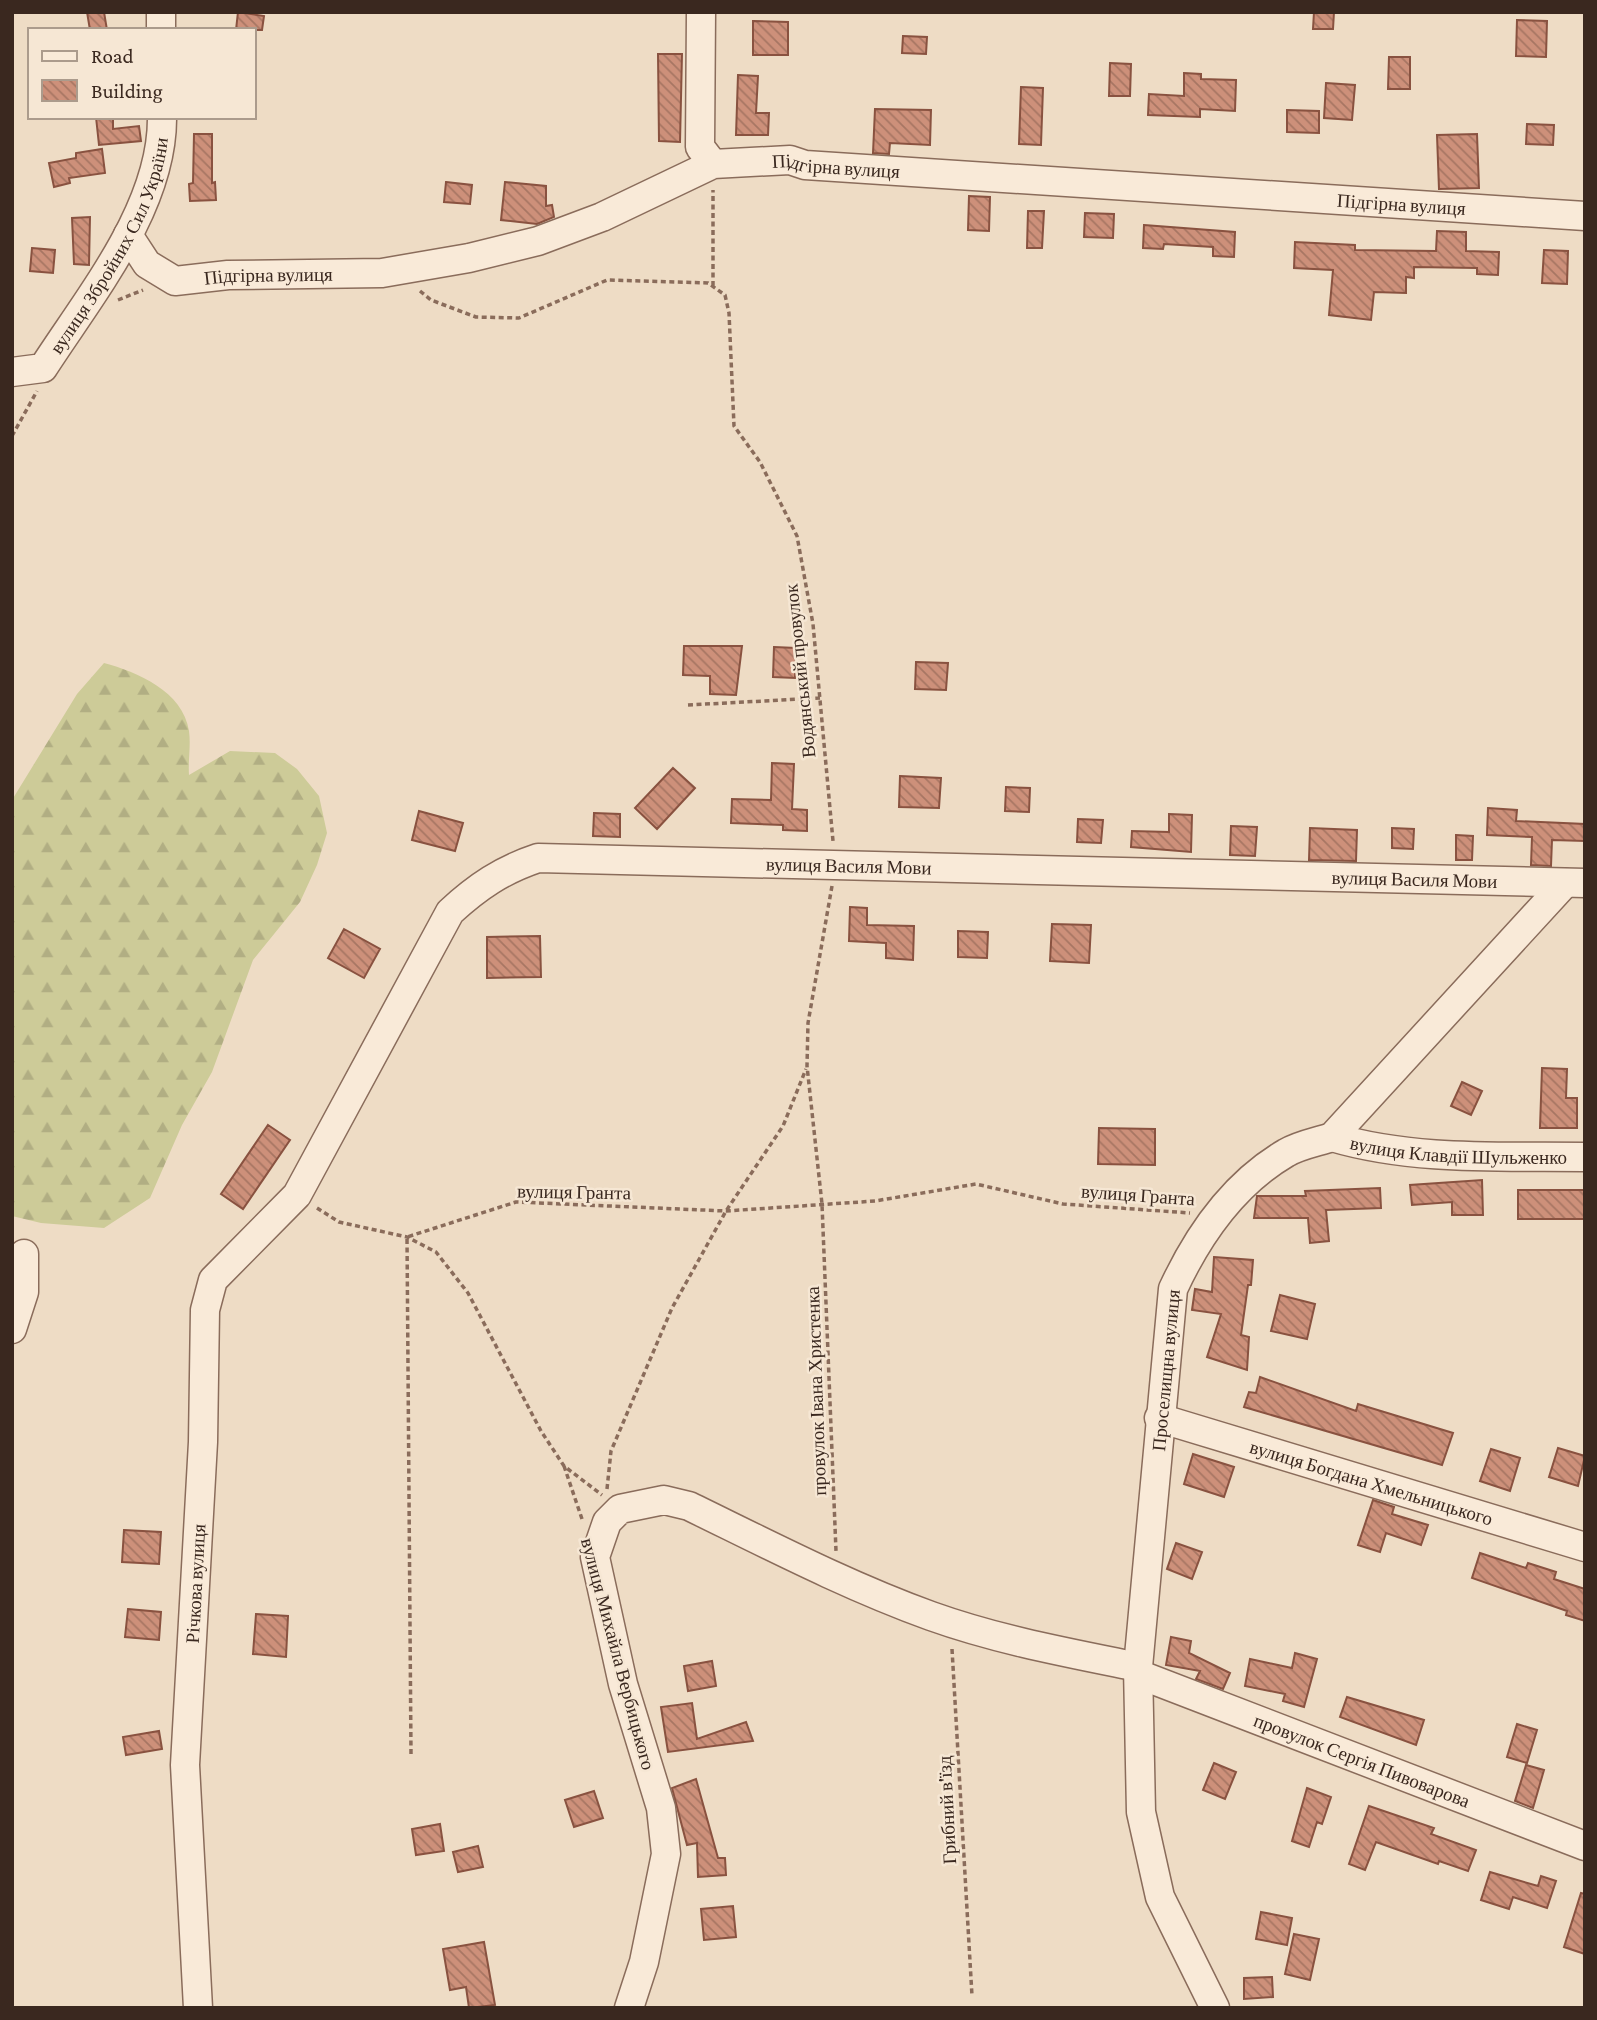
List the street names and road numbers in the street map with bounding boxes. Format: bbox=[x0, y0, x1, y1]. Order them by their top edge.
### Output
street label: вулиця Збройних Сил України bbox=[45, 136, 171, 357]
street label: Підгірна вулиця bbox=[771, 149, 901, 182]
street label: Підгірна вулиця bbox=[1336, 189, 1467, 219]
street label: Підгірна вулиця bbox=[203, 263, 333, 288]
street label: Водянський провулок bbox=[780, 582, 820, 759]
street label: вулиця Василя Мови bbox=[766, 853, 932, 878]
street label: вулиця Василя Мови bbox=[1331, 866, 1498, 891]
street label: вулиця Клавдії Шульженко bbox=[1348, 1132, 1567, 1167]
street label: вулиця Гранта bbox=[517, 1181, 632, 1204]
street label: вулиця Гранта bbox=[1080, 1181, 1196, 1209]
street label: провулок Івана Христенка bbox=[802, 1285, 830, 1496]
street label: Проселищна вулиця bbox=[1148, 1288, 1183, 1452]
street label: вулиця Богдана Хмельницького bbox=[1247, 1436, 1496, 1529]
street label: Річкова вулиця bbox=[181, 1523, 209, 1644]
street label: вулиця Михайла Вербицького bbox=[577, 1536, 659, 1772]
street label: провулок Сергія Пивоварова bbox=[1251, 1709, 1474, 1811]
street label: Грибний в'їзд bbox=[934, 1755, 960, 1865]

